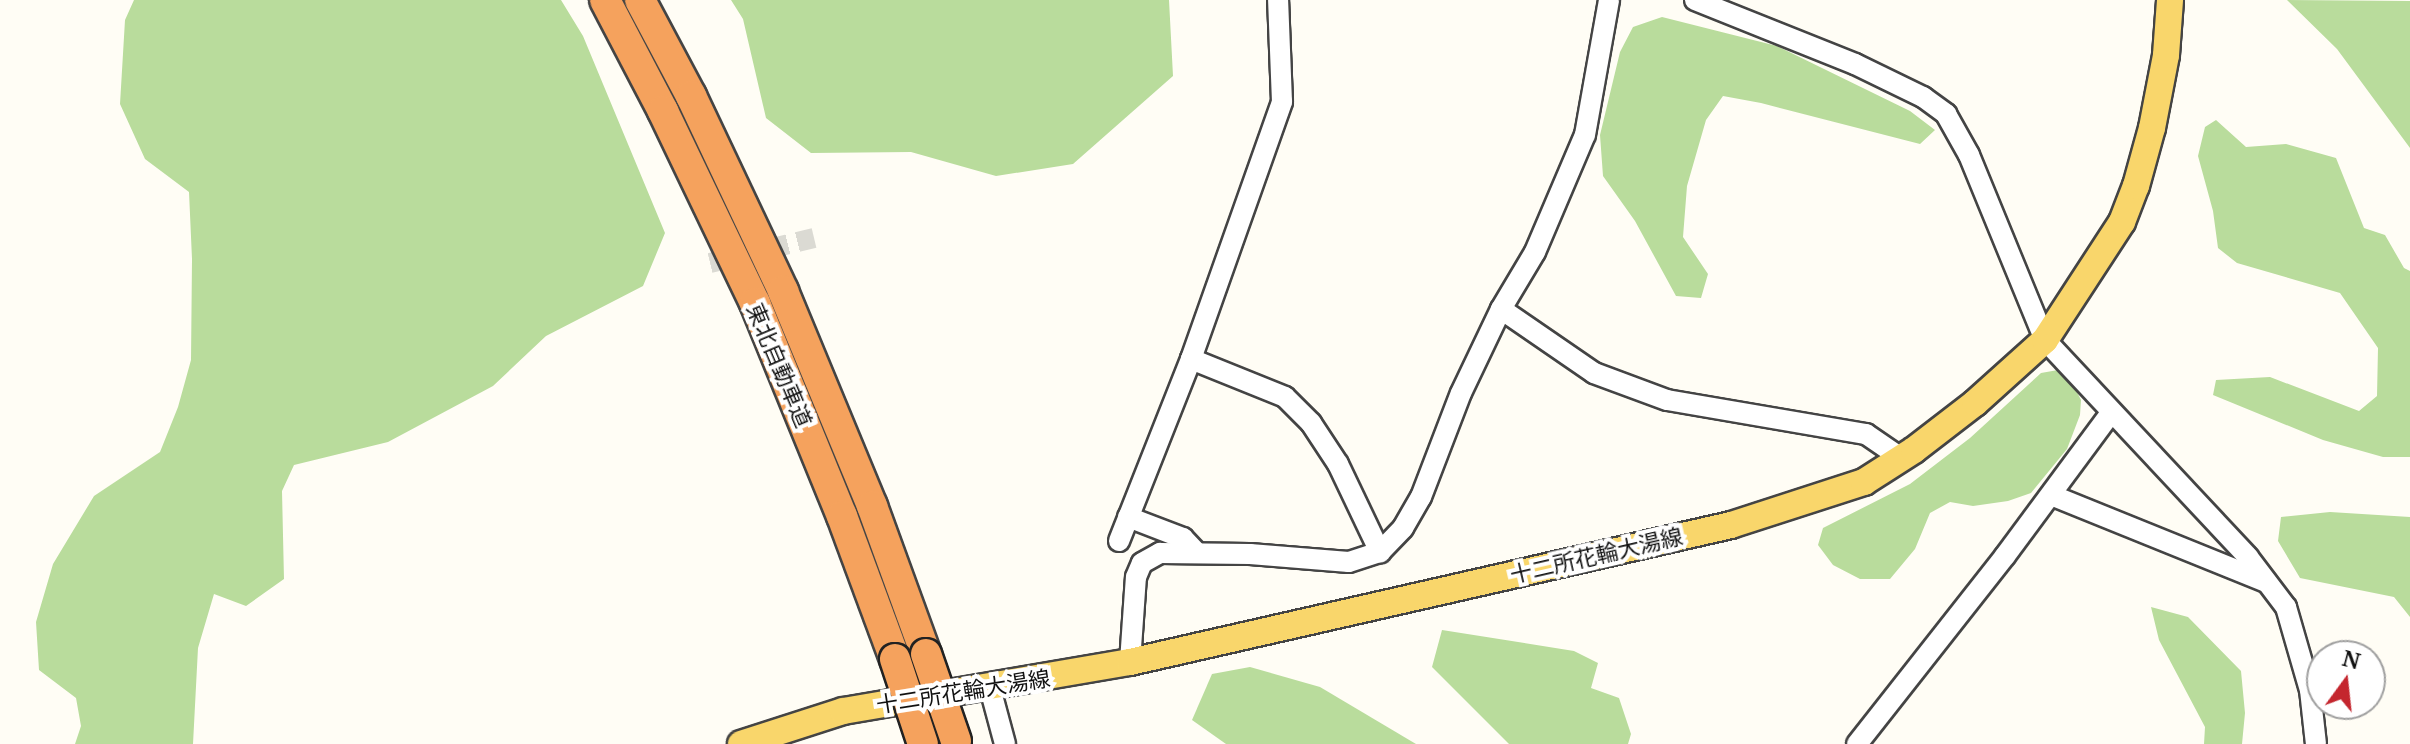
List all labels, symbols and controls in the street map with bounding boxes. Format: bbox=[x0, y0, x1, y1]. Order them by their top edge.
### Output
street label: 東北自動車道 bbox=[742, 299, 818, 431]
street label: 十二所花輪大湯線 bbox=[1507, 522, 1685, 588]
north arrow bbox=[2306, 640, 2386, 720]
text: N bbox=[2339, 642, 2364, 675]
street label: 十二所花輪大湯線 bbox=[874, 664, 1052, 718]

